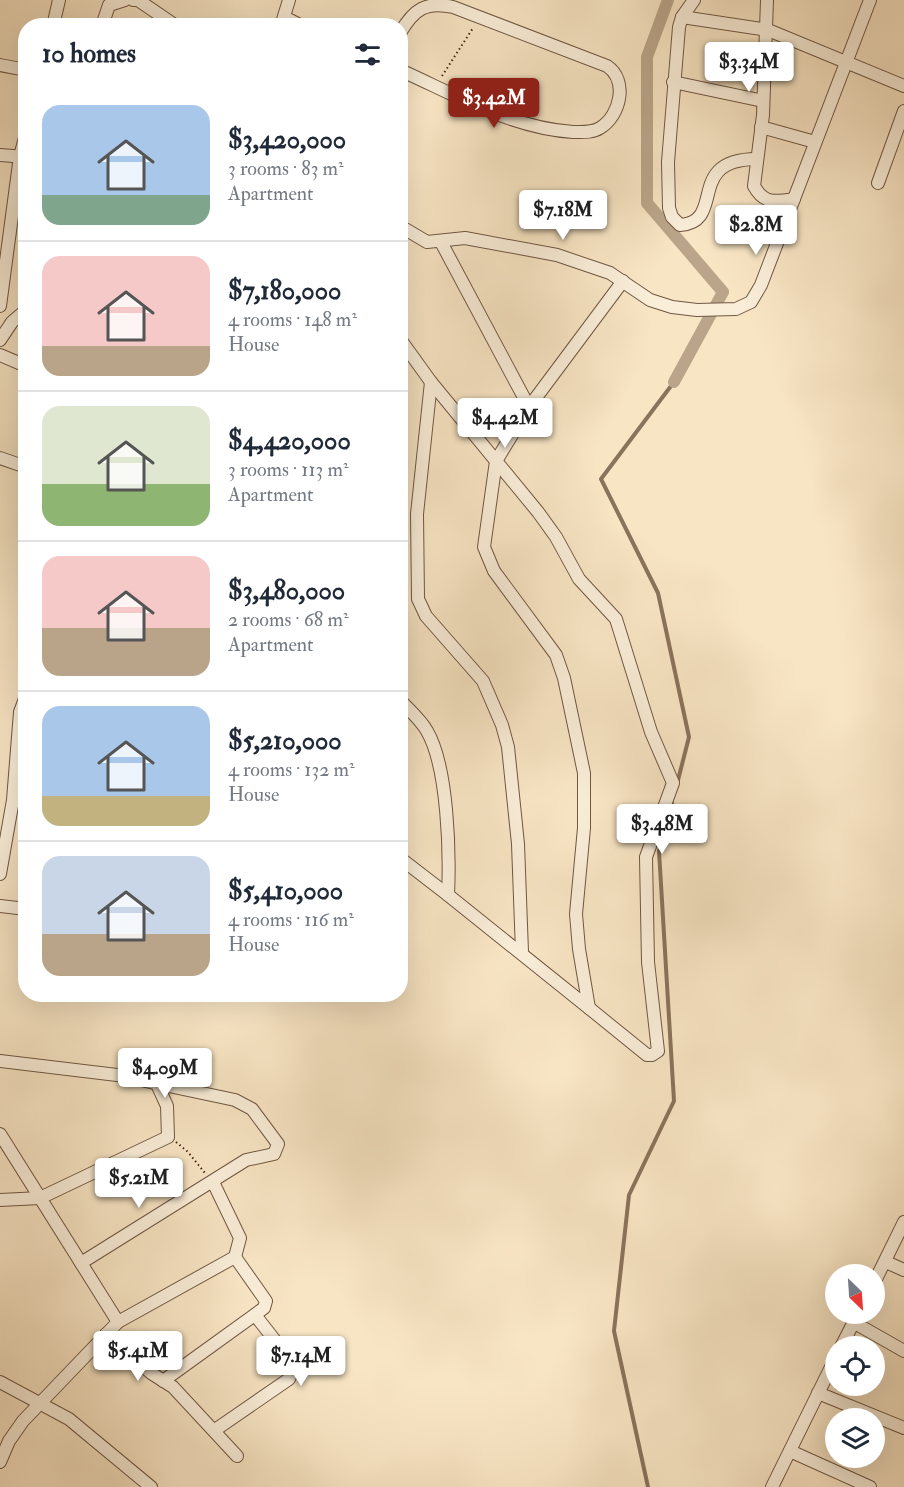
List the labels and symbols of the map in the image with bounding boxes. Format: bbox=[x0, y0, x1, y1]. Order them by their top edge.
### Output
pin: $3.34M bbox=[700, 42, 798, 93]
pin: $3.42M bbox=[445, 78, 543, 129]
pin: $7.18M bbox=[514, 190, 612, 241]
pin: $2.8M bbox=[714, 205, 798, 256]
pin: $4.42M bbox=[456, 398, 554, 449]
pin: $3.48M bbox=[613, 804, 711, 855]
pin: $4.09M bbox=[116, 1048, 214, 1099]
pin: $5.21M bbox=[90, 1158, 188, 1209]
north arrow bbox=[825, 1264, 885, 1324]
pin: $5.41M bbox=[89, 1331, 187, 1382]
pin: $7.14M bbox=[252, 1336, 350, 1387]

